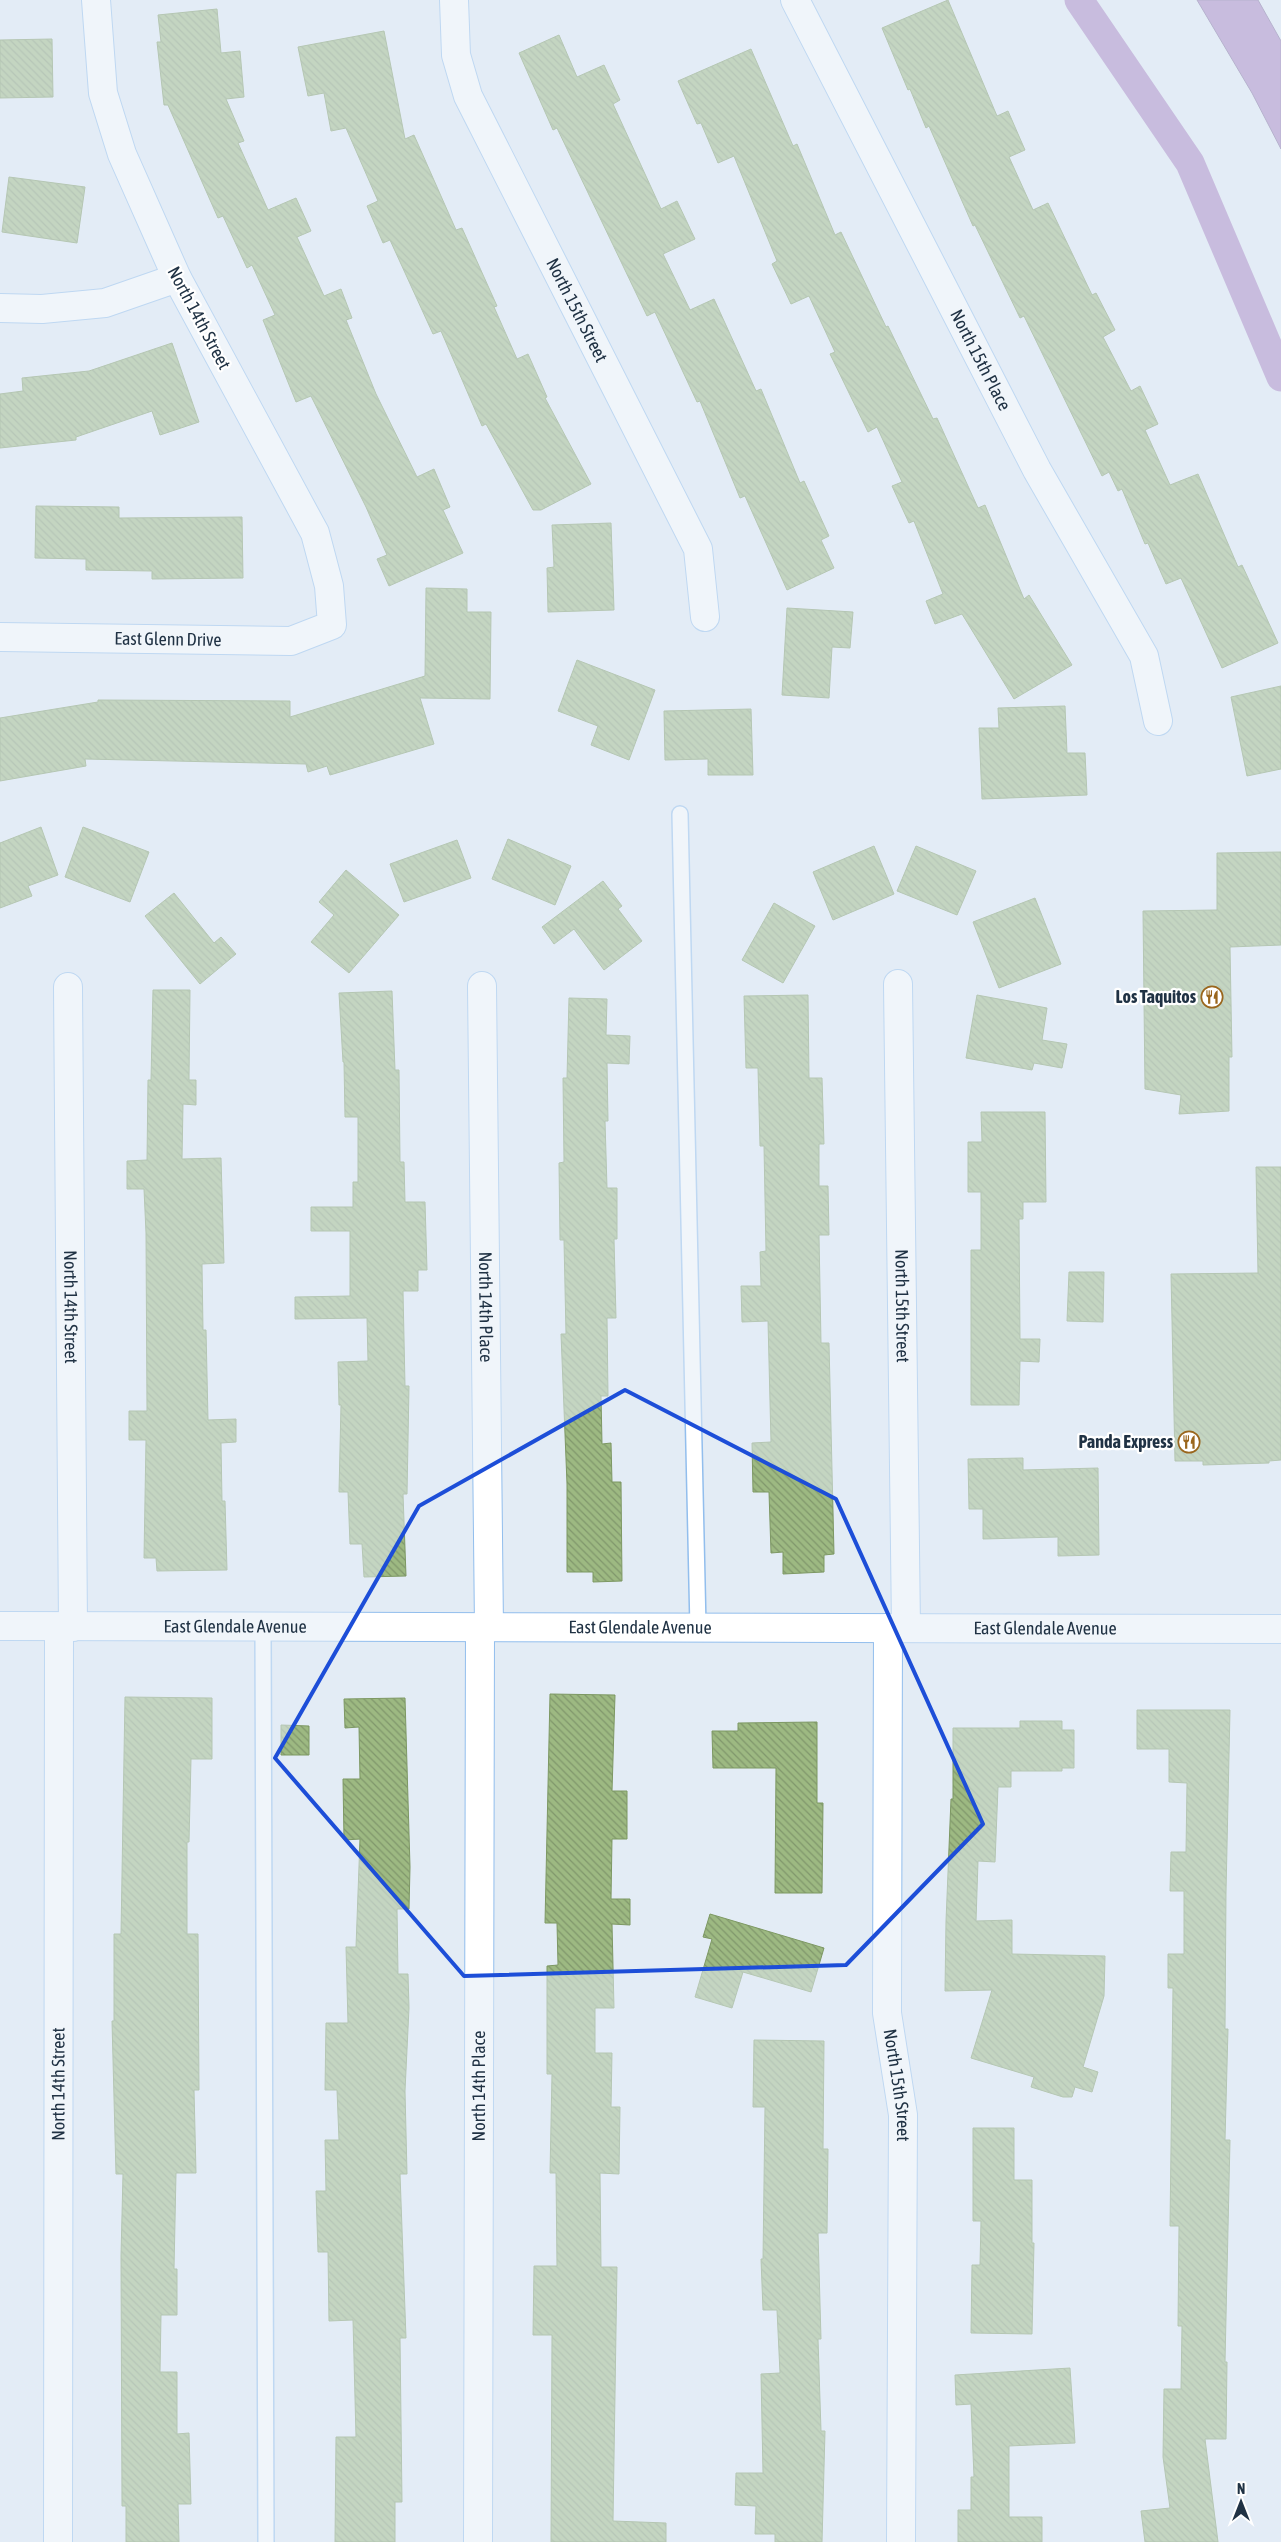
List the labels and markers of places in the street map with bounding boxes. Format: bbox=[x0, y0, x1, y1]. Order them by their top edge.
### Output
restaurant icon: Los Taquitos bbox=[1200, 985, 1224, 1009]
place label: Los Taquitos bbox=[1116, 986, 1197, 1007]
restaurant icon: Panda Express bbox=[1177, 1430, 1201, 1454]
place label: Panda Express bbox=[1078, 1431, 1174, 1452]

